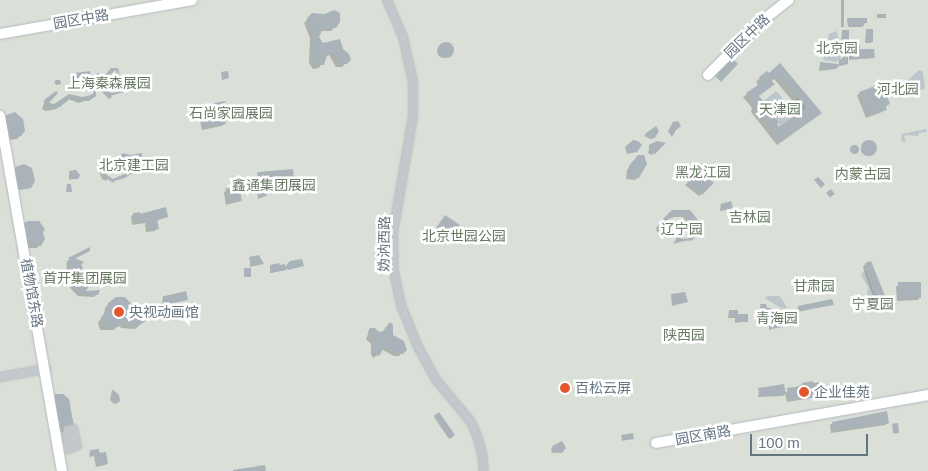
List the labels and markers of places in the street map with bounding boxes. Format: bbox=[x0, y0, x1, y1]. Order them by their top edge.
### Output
place label: 央视动画馆 bbox=[129, 304, 199, 320]
marker: 央视动画馆 bbox=[113, 306, 125, 318]
place label: 百松云屏 bbox=[575, 380, 631, 396]
marker: 百松云屏 bbox=[559, 382, 571, 394]
place label: 企业佳苑 bbox=[814, 384, 870, 400]
marker: 企业佳苑 bbox=[798, 386, 810, 398]

